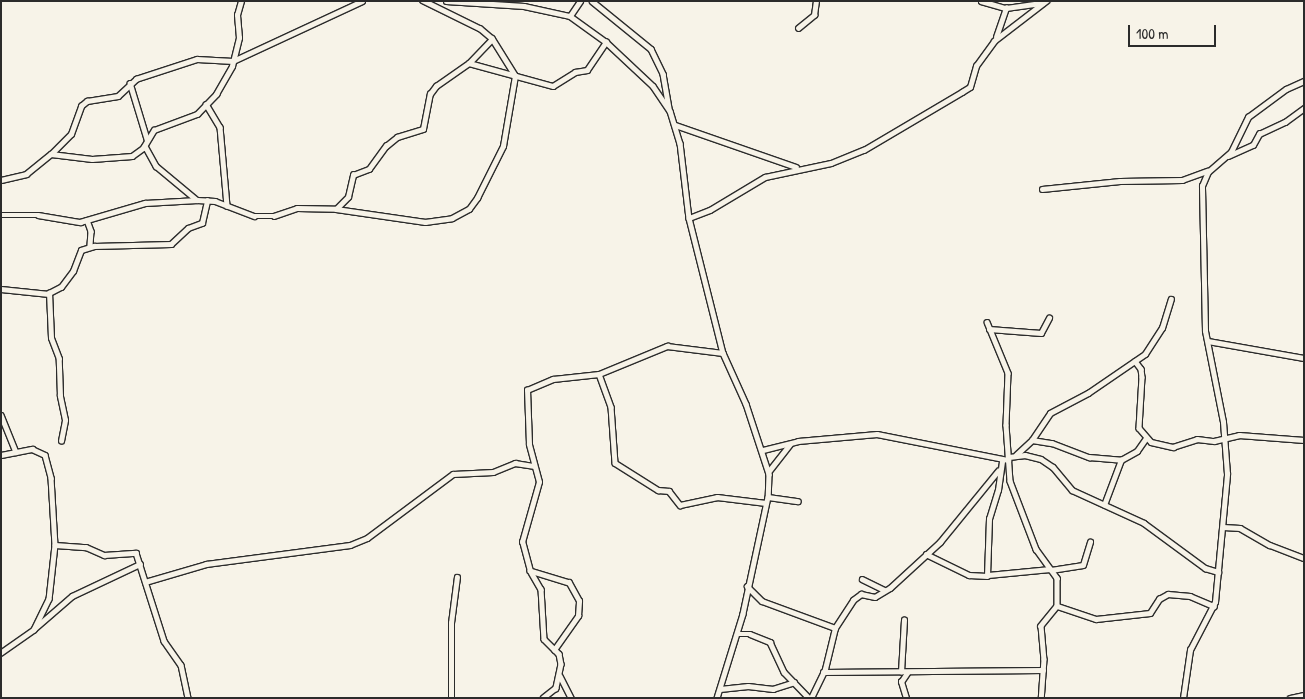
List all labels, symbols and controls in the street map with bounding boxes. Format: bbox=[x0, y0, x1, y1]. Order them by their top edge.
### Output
scale bar bbox=[1130, 15, 1218, 47]
text: 100 m bbox=[1136, 23, 1169, 44]

